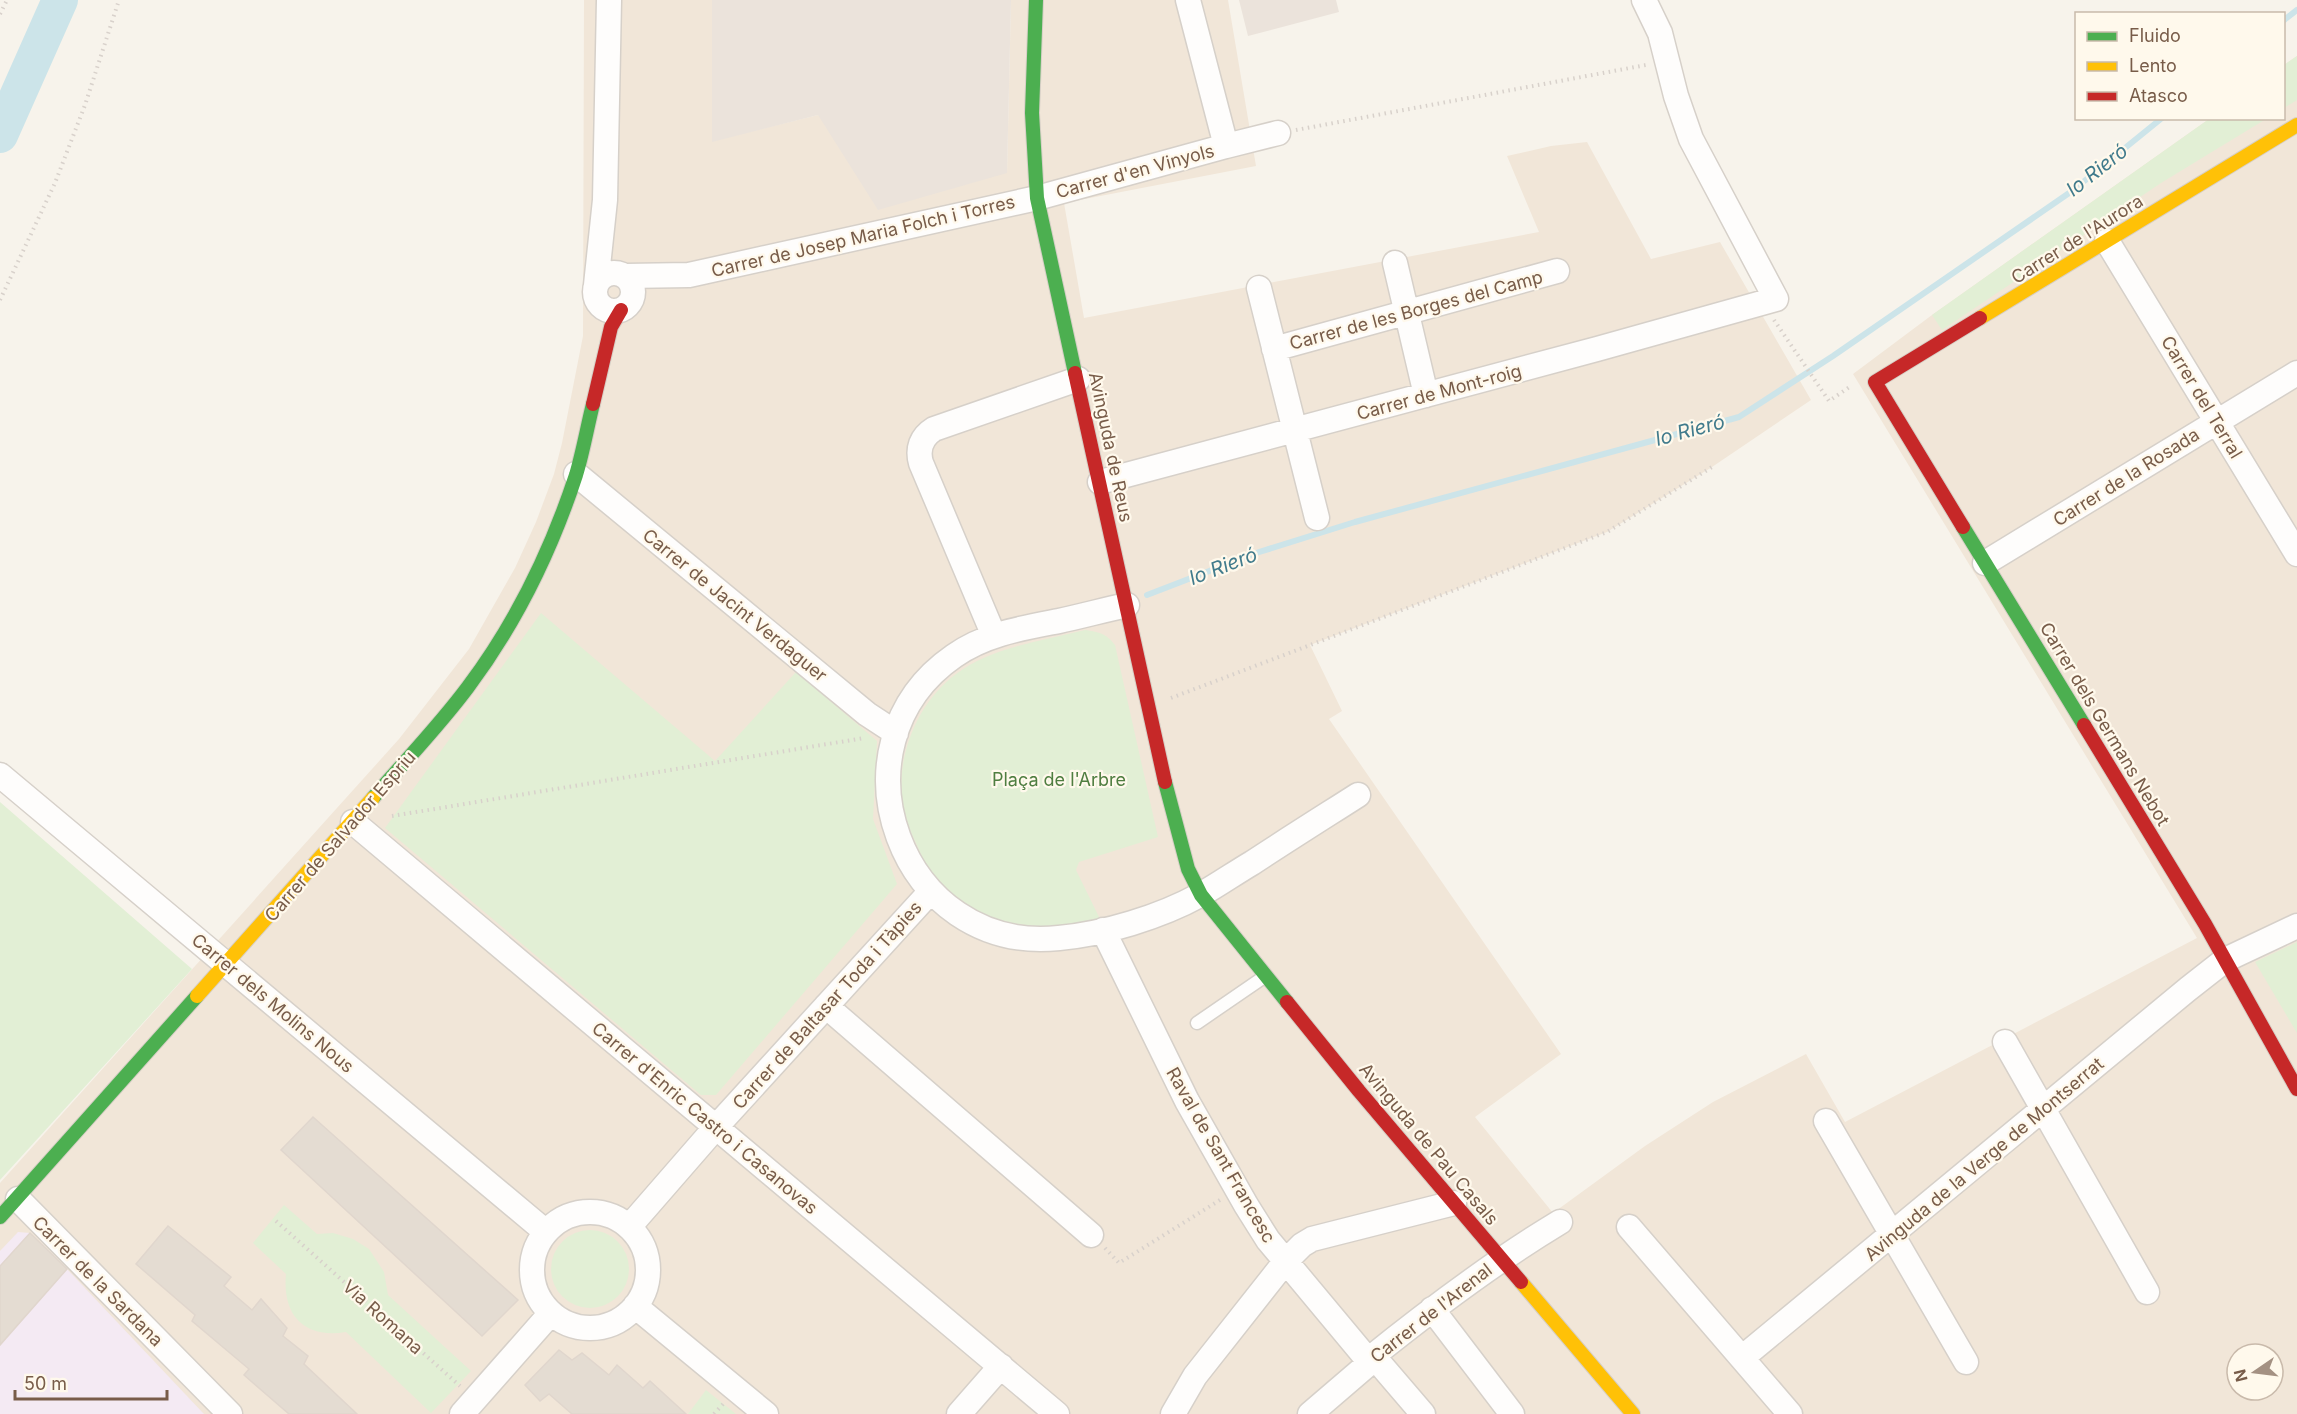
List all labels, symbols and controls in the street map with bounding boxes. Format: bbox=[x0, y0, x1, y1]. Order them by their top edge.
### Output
legend bbox=[2075, 12, 2285, 120]
text: Fluido bbox=[2129, 25, 2181, 46]
text: Lento bbox=[2129, 55, 2177, 76]
text: Atasco bbox=[2129, 85, 2188, 106]
water label: lo Rieró bbox=[2062, 139, 2132, 201]
street label: Carrer d'en Vinyols bbox=[1054, 140, 1216, 202]
street label: Carrer de l'Aurora bbox=[2007, 190, 2147, 288]
street label: Carrer de Josep Maria Folch i Torres bbox=[709, 191, 1017, 281]
street label: Carrer de les Borges del Camp bbox=[1287, 266, 1545, 354]
street label: Carrer del Terral bbox=[2157, 332, 2247, 462]
street label: Carrer de Mont-roig bbox=[1354, 360, 1524, 424]
street label: Avinguda de Reus bbox=[1085, 370, 1137, 524]
water label: lo Rieró bbox=[1653, 409, 1727, 451]
street label: Carrer de la Rosada bbox=[2049, 424, 2203, 530]
street label: Carrer de Jacint Verdaguer bbox=[639, 524, 831, 686]
water label: lo Rieró bbox=[1186, 542, 1260, 590]
street label: Carrer dels Germans Nebot bbox=[2036, 619, 2174, 830]
street label: Carrer de Salvador Espriu bbox=[260, 746, 420, 926]
park label: Plaça de l'Arbre bbox=[992, 769, 1126, 790]
street label: Carrer de Baltasar Toda i Tàpies bbox=[728, 897, 926, 1113]
street label: Carrer dels Molins Nous bbox=[188, 929, 358, 1077]
street label: Carrer d'Enric Castro i Casanovas bbox=[588, 1017, 822, 1219]
street label: Avinguda de la Verge de Montserrat bbox=[1860, 1053, 2108, 1265]
street label: Avinguda de Pau Casals bbox=[1355, 1059, 1503, 1229]
street label: Raval de Sant Francesc bbox=[1162, 1064, 1280, 1246]
street label: Carrer de la Sardana bbox=[29, 1212, 167, 1350]
street label: Carrer de l'Arenal bbox=[1366, 1259, 1496, 1367]
street label: Via Romana bbox=[339, 1276, 427, 1358]
north arrow bbox=[2225, 1342, 2285, 1402]
scale bar bbox=[15, 1363, 166, 1401]
text: N bbox=[2229, 1367, 2252, 1384]
text: 50 m bbox=[24, 1373, 67, 1394]

